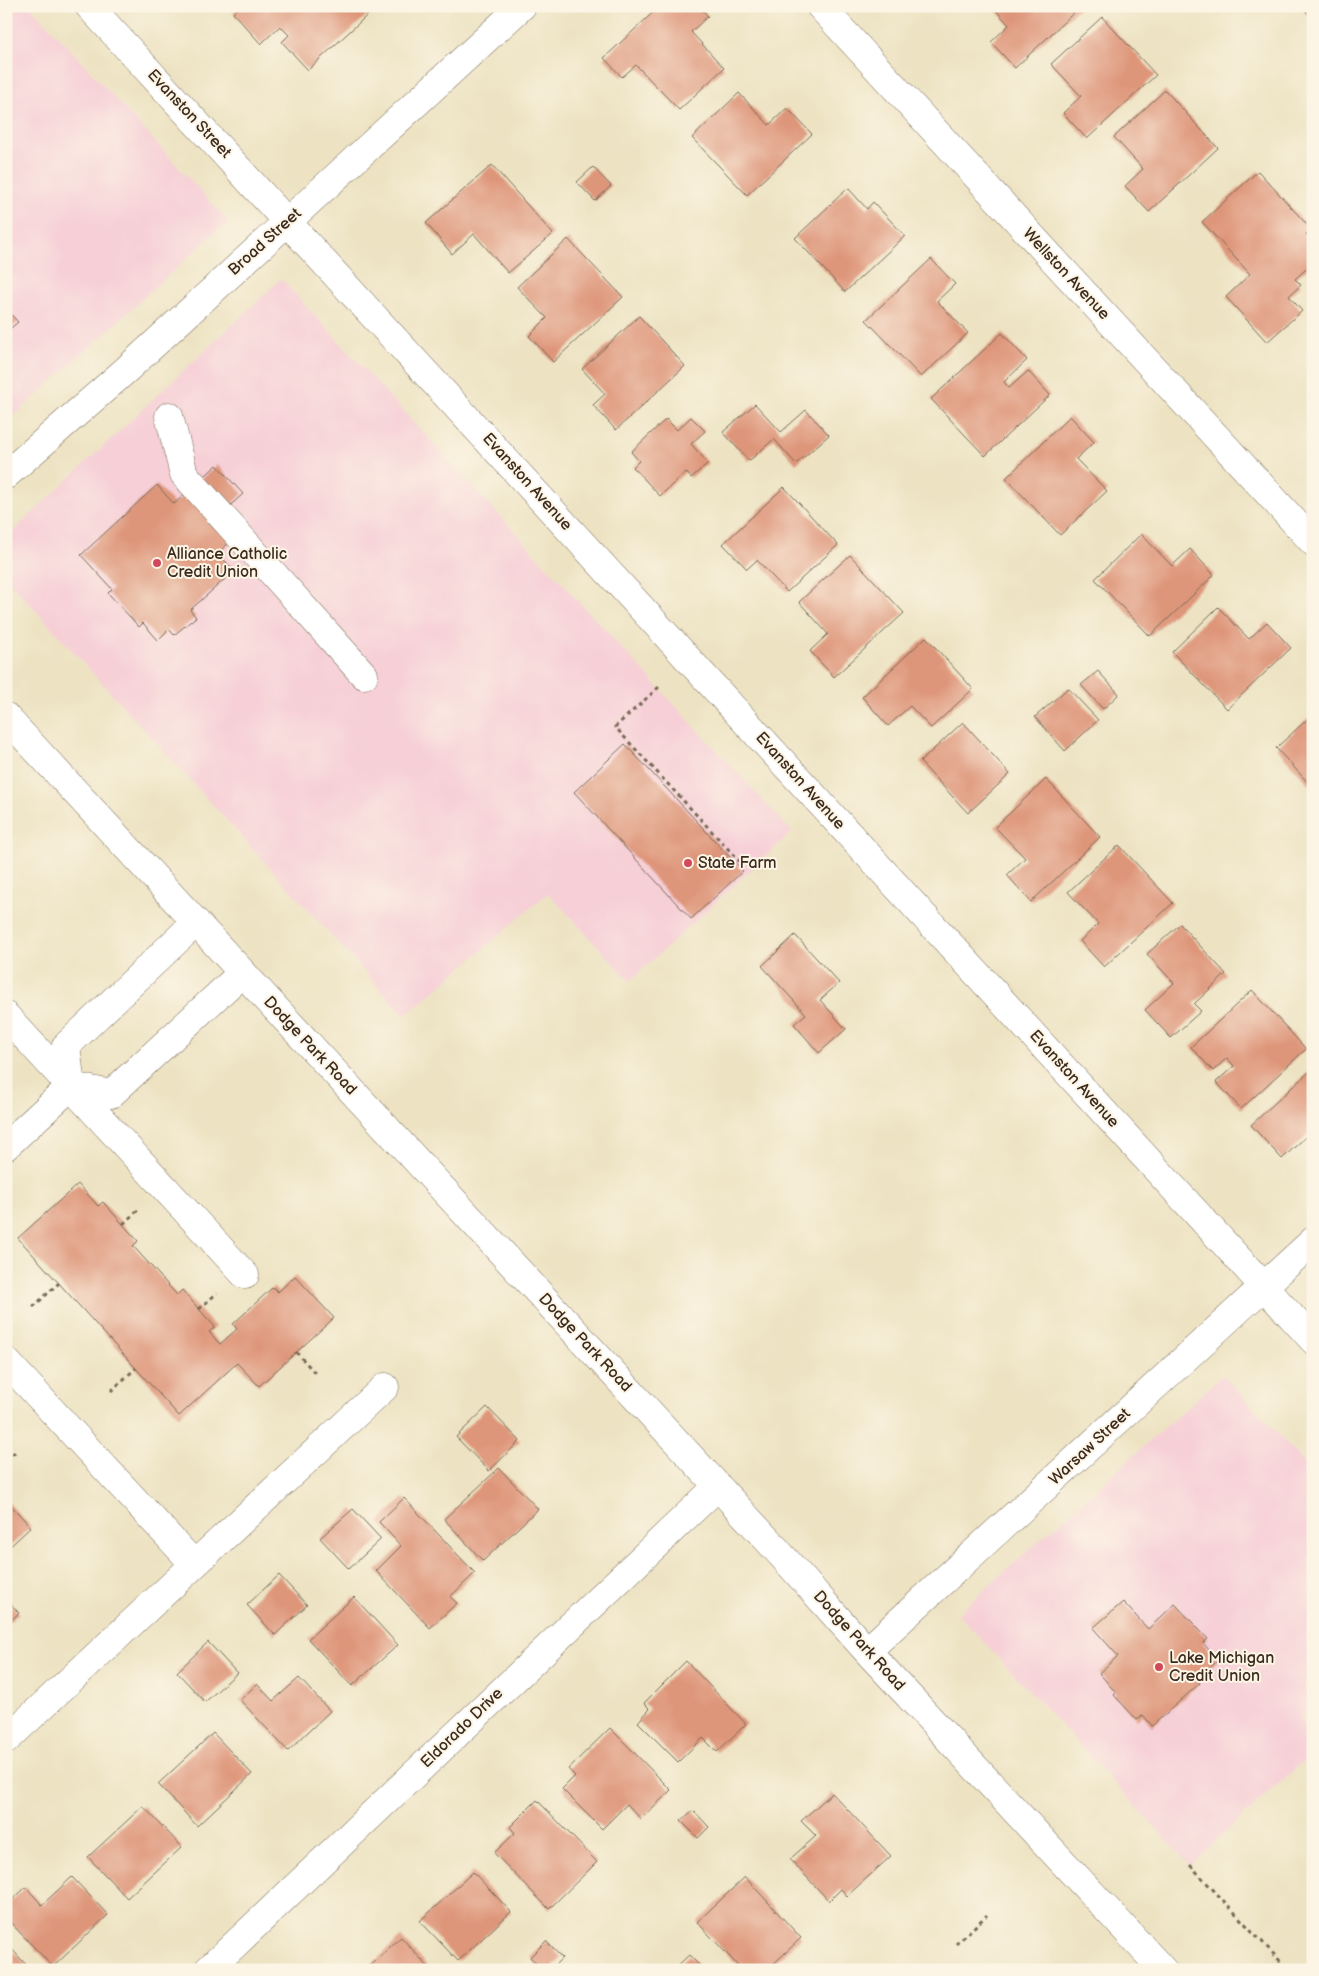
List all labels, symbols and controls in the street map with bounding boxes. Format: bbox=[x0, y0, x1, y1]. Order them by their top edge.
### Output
street label: Evanston Street bbox=[143, 66, 235, 162]
street label: Broad Street bbox=[225, 204, 305, 280]
street label: Wellston Avenue bbox=[1019, 224, 1114, 324]
street label: Evanston Avenue bbox=[478, 429, 576, 535]
place label: Alliance Catholic Credit Union bbox=[167, 545, 287, 582]
marker: Alliance Catholic Credit Union bbox=[151, 557, 163, 569]
street label: Evanston Avenue bbox=[751, 728, 849, 834]
place label: State Farm bbox=[698, 854, 777, 873]
marker: State Farm bbox=[682, 857, 694, 869]
street label: Dodge Park Road bbox=[259, 993, 361, 1099]
street label: Evanston Avenue bbox=[1025, 1026, 1123, 1132]
street label: Dodge Park Road bbox=[534, 1290, 636, 1396]
street label: Warsaw Street bbox=[1045, 1404, 1135, 1489]
street label: Dodge Park Road bbox=[809, 1587, 909, 1695]
place label: Lake Michigan Credit Union bbox=[1169, 1649, 1274, 1686]
marker: Lake Michigan Credit Union bbox=[1153, 1661, 1165, 1673]
street label: Eldorado Drive bbox=[417, 1684, 507, 1772]

